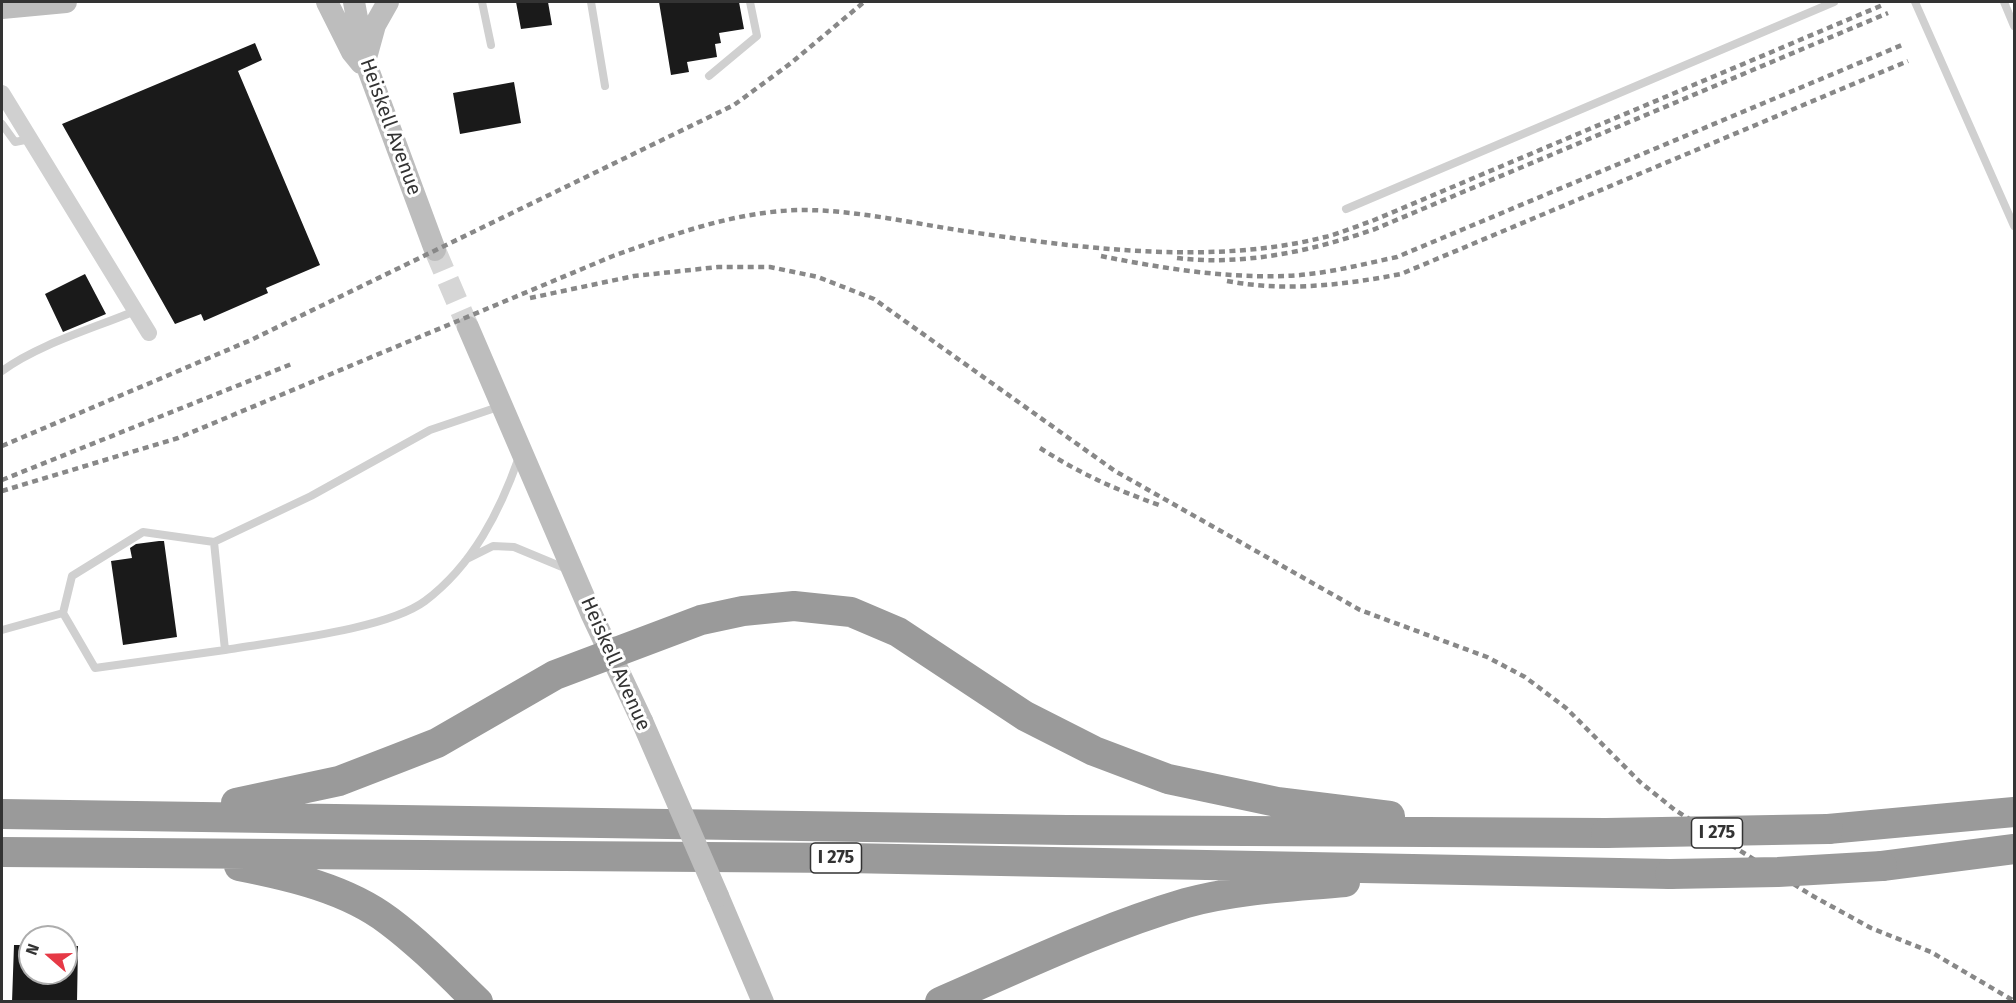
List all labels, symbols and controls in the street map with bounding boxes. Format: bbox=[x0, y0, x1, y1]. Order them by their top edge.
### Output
street label: Heiskell Avenue bbox=[354, 55, 426, 199]
street label: Heiskell Avenue bbox=[575, 593, 655, 735]
road number: I 275 bbox=[1692, 818, 1742, 848]
road number: I 275 bbox=[810, 843, 862, 873]
north arrow bbox=[18, 925, 78, 985]
text: N bbox=[22, 941, 43, 958]

